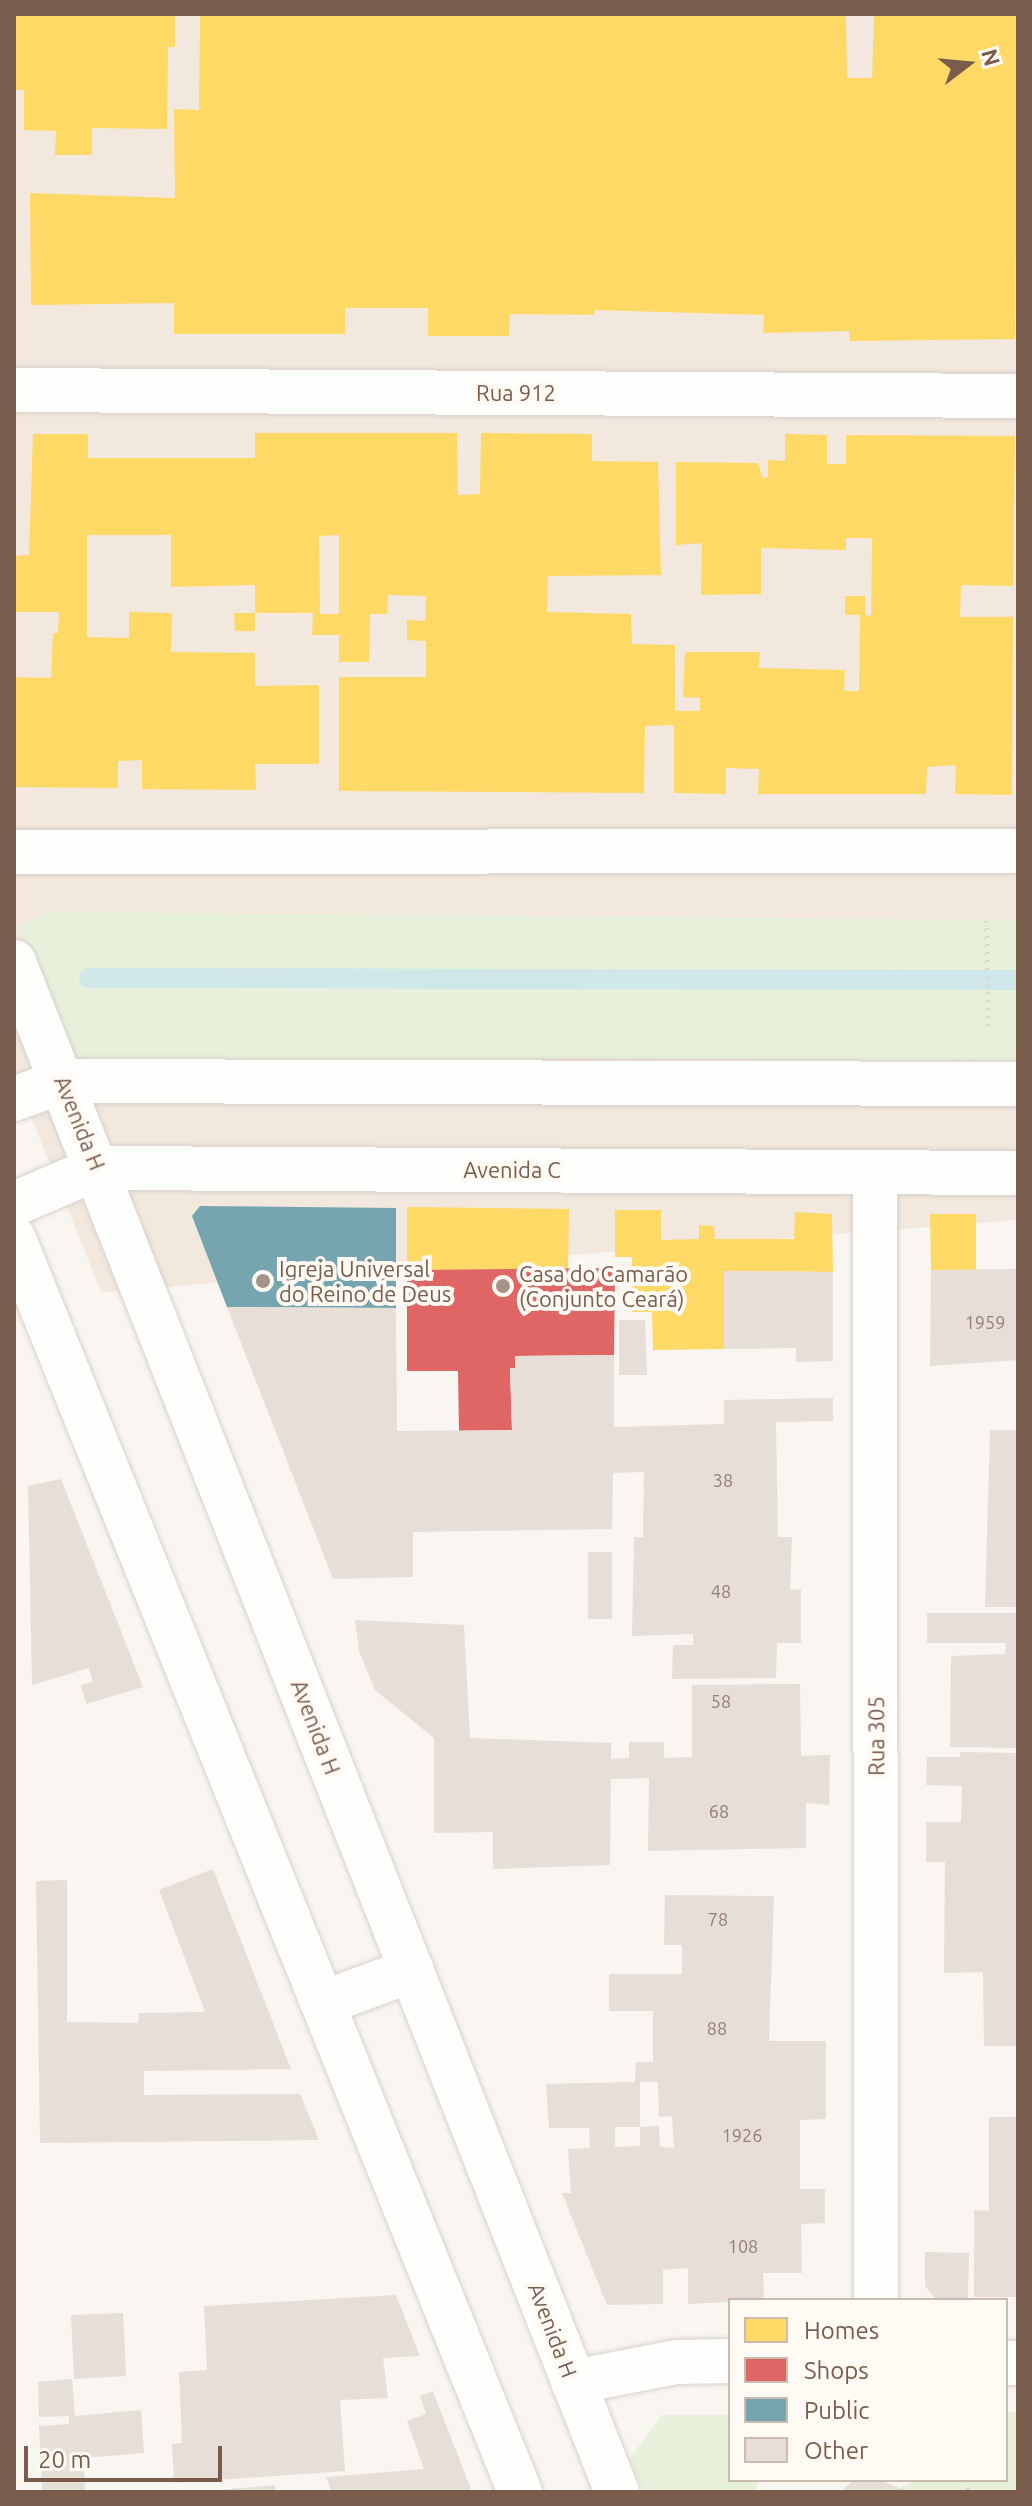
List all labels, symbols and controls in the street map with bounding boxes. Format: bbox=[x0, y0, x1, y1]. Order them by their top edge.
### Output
north arrow bbox=[928, 24, 1008, 104]
text: N bbox=[977, 46, 1006, 69]
street label: Rua 912 bbox=[476, 380, 556, 406]
street label: Avenida H bbox=[49, 1072, 111, 1174]
street label: Avenida C bbox=[463, 1157, 561, 1183]
place label: Igreja Universal do Reino de Deus bbox=[279, 1255, 451, 1306]
place label: Casa do Camarão (Conjunto Ceará) bbox=[519, 1260, 688, 1312]
marker: Igreja Universal do Reino de Deus bbox=[254, 1272, 272, 1290]
marker: Casa do Camarão (Conjunto Ceará) bbox=[494, 1277, 512, 1295]
house number: 1959 bbox=[965, 1311, 1005, 1333]
house number: 38 bbox=[713, 1469, 733, 1491]
house number: 48 bbox=[711, 1580, 731, 1602]
street label: Avenida H bbox=[286, 1676, 346, 1778]
house number: 58 bbox=[711, 1690, 731, 1712]
street label: Rua 305 bbox=[863, 1696, 889, 1776]
house number: 68 bbox=[709, 1800, 729, 1822]
house number: 78 bbox=[708, 1908, 728, 1930]
house number: 88 bbox=[707, 2017, 727, 2039]
house number: 1926 bbox=[722, 2124, 762, 2146]
house number: 108 bbox=[728, 2235, 758, 2257]
street label: Avenida H bbox=[523, 2279, 583, 2381]
legend bbox=[728, 2298, 1008, 2482]
text: Homes bbox=[804, 2317, 879, 2344]
text: Shops bbox=[804, 2357, 869, 2384]
text: Public bbox=[804, 2397, 869, 2424]
scale bar bbox=[28, 2430, 226, 2480]
text: Other bbox=[804, 2437, 868, 2464]
text: 20 m bbox=[38, 2446, 91, 2473]

